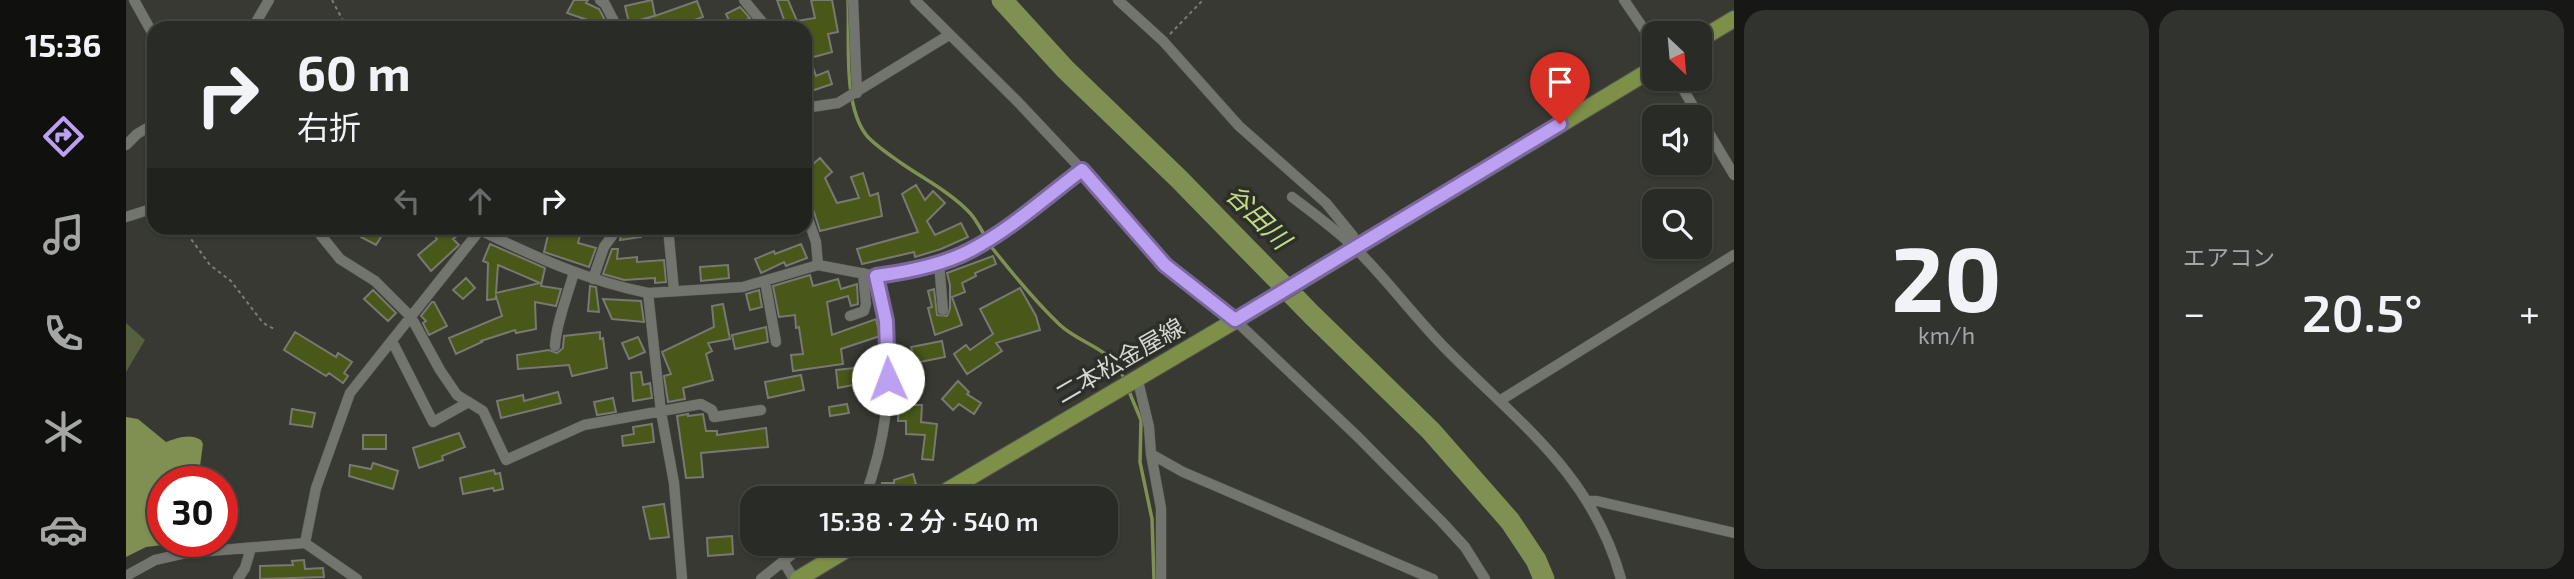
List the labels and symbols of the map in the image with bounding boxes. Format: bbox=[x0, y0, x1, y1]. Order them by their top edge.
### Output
north arrow bbox=[1642, 21, 1712, 91]
pin bbox=[1530, 52, 1590, 124]
water label: 谷田川 bbox=[1221, 177, 1300, 257]
street label: 二本松金屋線 bbox=[1050, 311, 1189, 408]
position arrow bbox=[851, 342, 925, 416]
speed limit sign: 30 bbox=[147, 466, 238, 557]

